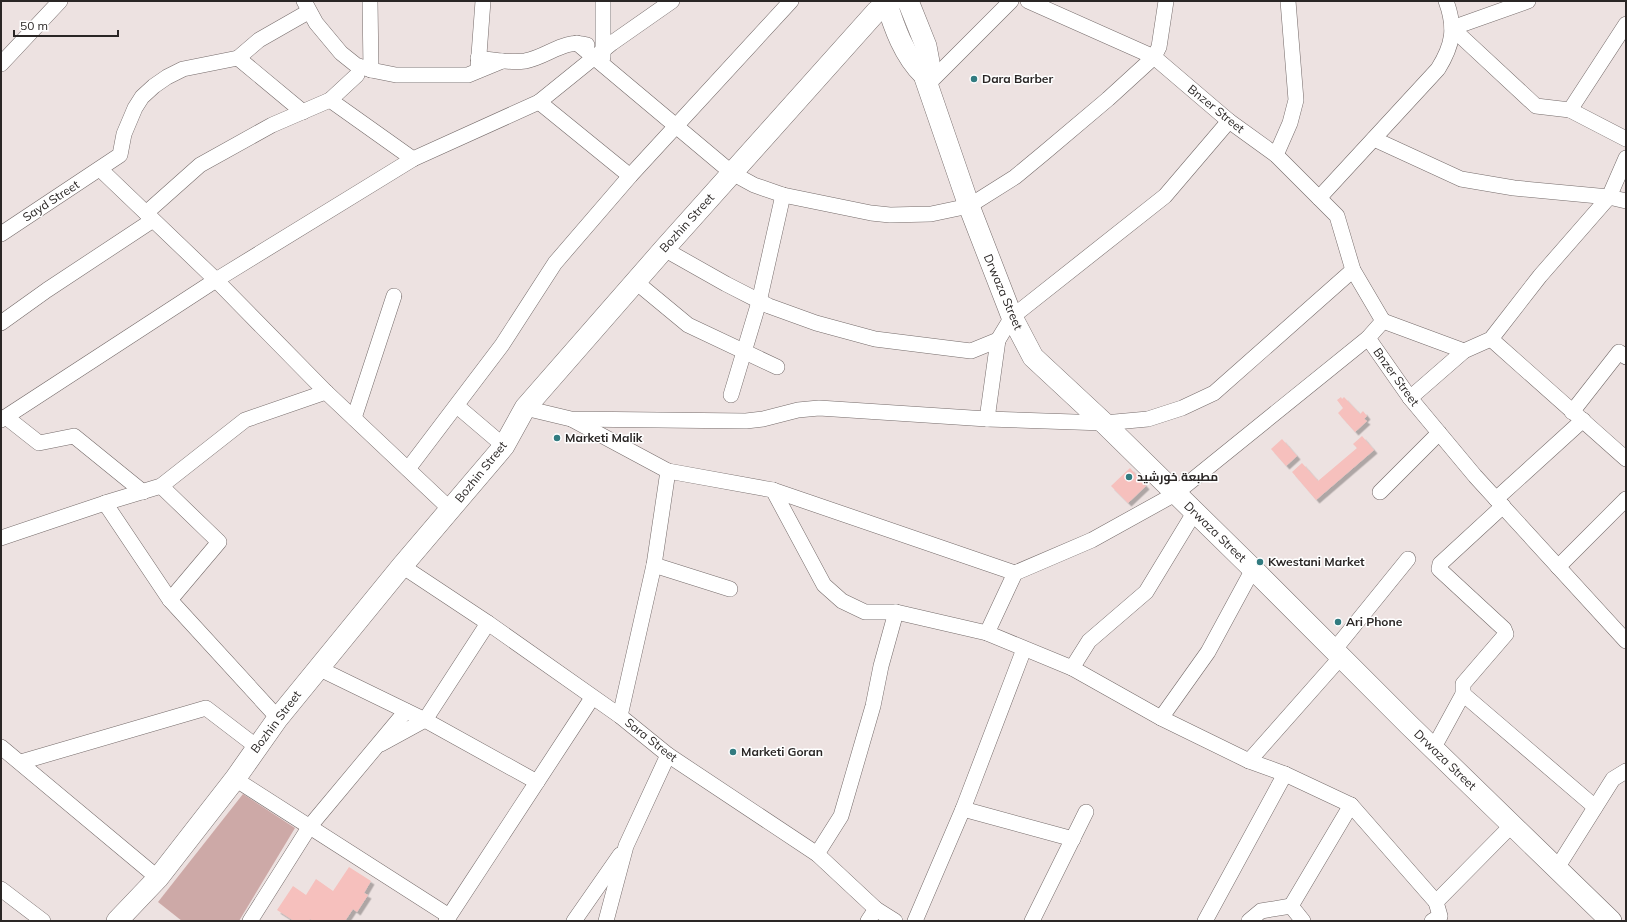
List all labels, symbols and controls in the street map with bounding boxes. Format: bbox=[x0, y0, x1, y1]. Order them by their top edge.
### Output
scale bar bbox=[14, 12, 118, 38]
text: 50 m bbox=[20, 18, 48, 33]
place label: Dara Barber bbox=[982, 71, 1053, 86]
marker: Dara Barber bbox=[969, 74, 979, 84]
street label: Bnzer Street bbox=[1185, 81, 1248, 136]
street label: Sayd Street bbox=[20, 177, 82, 224]
street label: Bozhin Street bbox=[656, 190, 717, 255]
street label: Drwaza Street bbox=[981, 252, 1026, 332]
street label: Bnzer Street bbox=[1370, 345, 1423, 409]
place label: Marketi Malik bbox=[565, 430, 643, 445]
marker: Marketi Malik bbox=[552, 433, 562, 443]
street label: Bozhin Street bbox=[451, 438, 510, 505]
place label: مطبعة خورشيد bbox=[1137, 469, 1218, 485]
marker: مطبعة خورشيد bbox=[1124, 472, 1134, 482]
street label: Drwaza Street bbox=[1181, 498, 1250, 565]
place label: Kwestani Market bbox=[1268, 554, 1365, 569]
marker: Kwestani Market bbox=[1255, 557, 1265, 567]
place label: Ari Phone bbox=[1346, 614, 1403, 629]
marker: Ari Phone bbox=[1333, 617, 1343, 627]
street label: Bozhin Street bbox=[247, 687, 304, 756]
street label: Sara Street bbox=[622, 714, 681, 765]
street label: Drwaza Street bbox=[1411, 726, 1480, 793]
place label: Marketi Goran bbox=[741, 744, 823, 759]
marker: Marketi Goran bbox=[728, 747, 738, 757]

